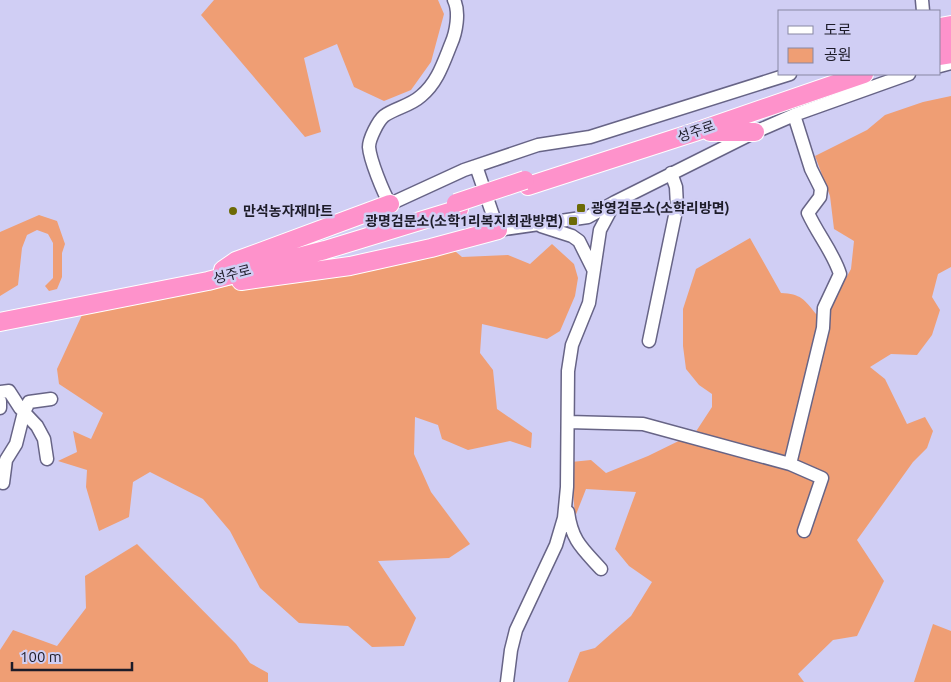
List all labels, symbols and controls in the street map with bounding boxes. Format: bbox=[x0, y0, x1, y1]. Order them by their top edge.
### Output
legend bbox=[778, 10, 941, 75]
text: 도로 bbox=[824, 21, 852, 38]
text: 공원 bbox=[824, 46, 852, 63]
street label: 성주로 bbox=[675, 117, 717, 145]
place label: 광영검문소(소학리방면) bbox=[591, 200, 730, 216]
marker: 광영검문소(소학리방면) bbox=[575, 202, 587, 214]
place label: 만석농자재마트 bbox=[243, 203, 333, 219]
marker: 만석농자재마트 bbox=[227, 205, 239, 217]
place label: 광명검문소(소학1리복지회관방면) bbox=[365, 213, 563, 229]
marker: 광명검문소(소학1리복지회관방면) bbox=[567, 215, 579, 227]
street label: 성주로 bbox=[211, 261, 253, 287]
scale bar bbox=[12, 640, 132, 672]
text: 100 m bbox=[20, 648, 62, 665]

